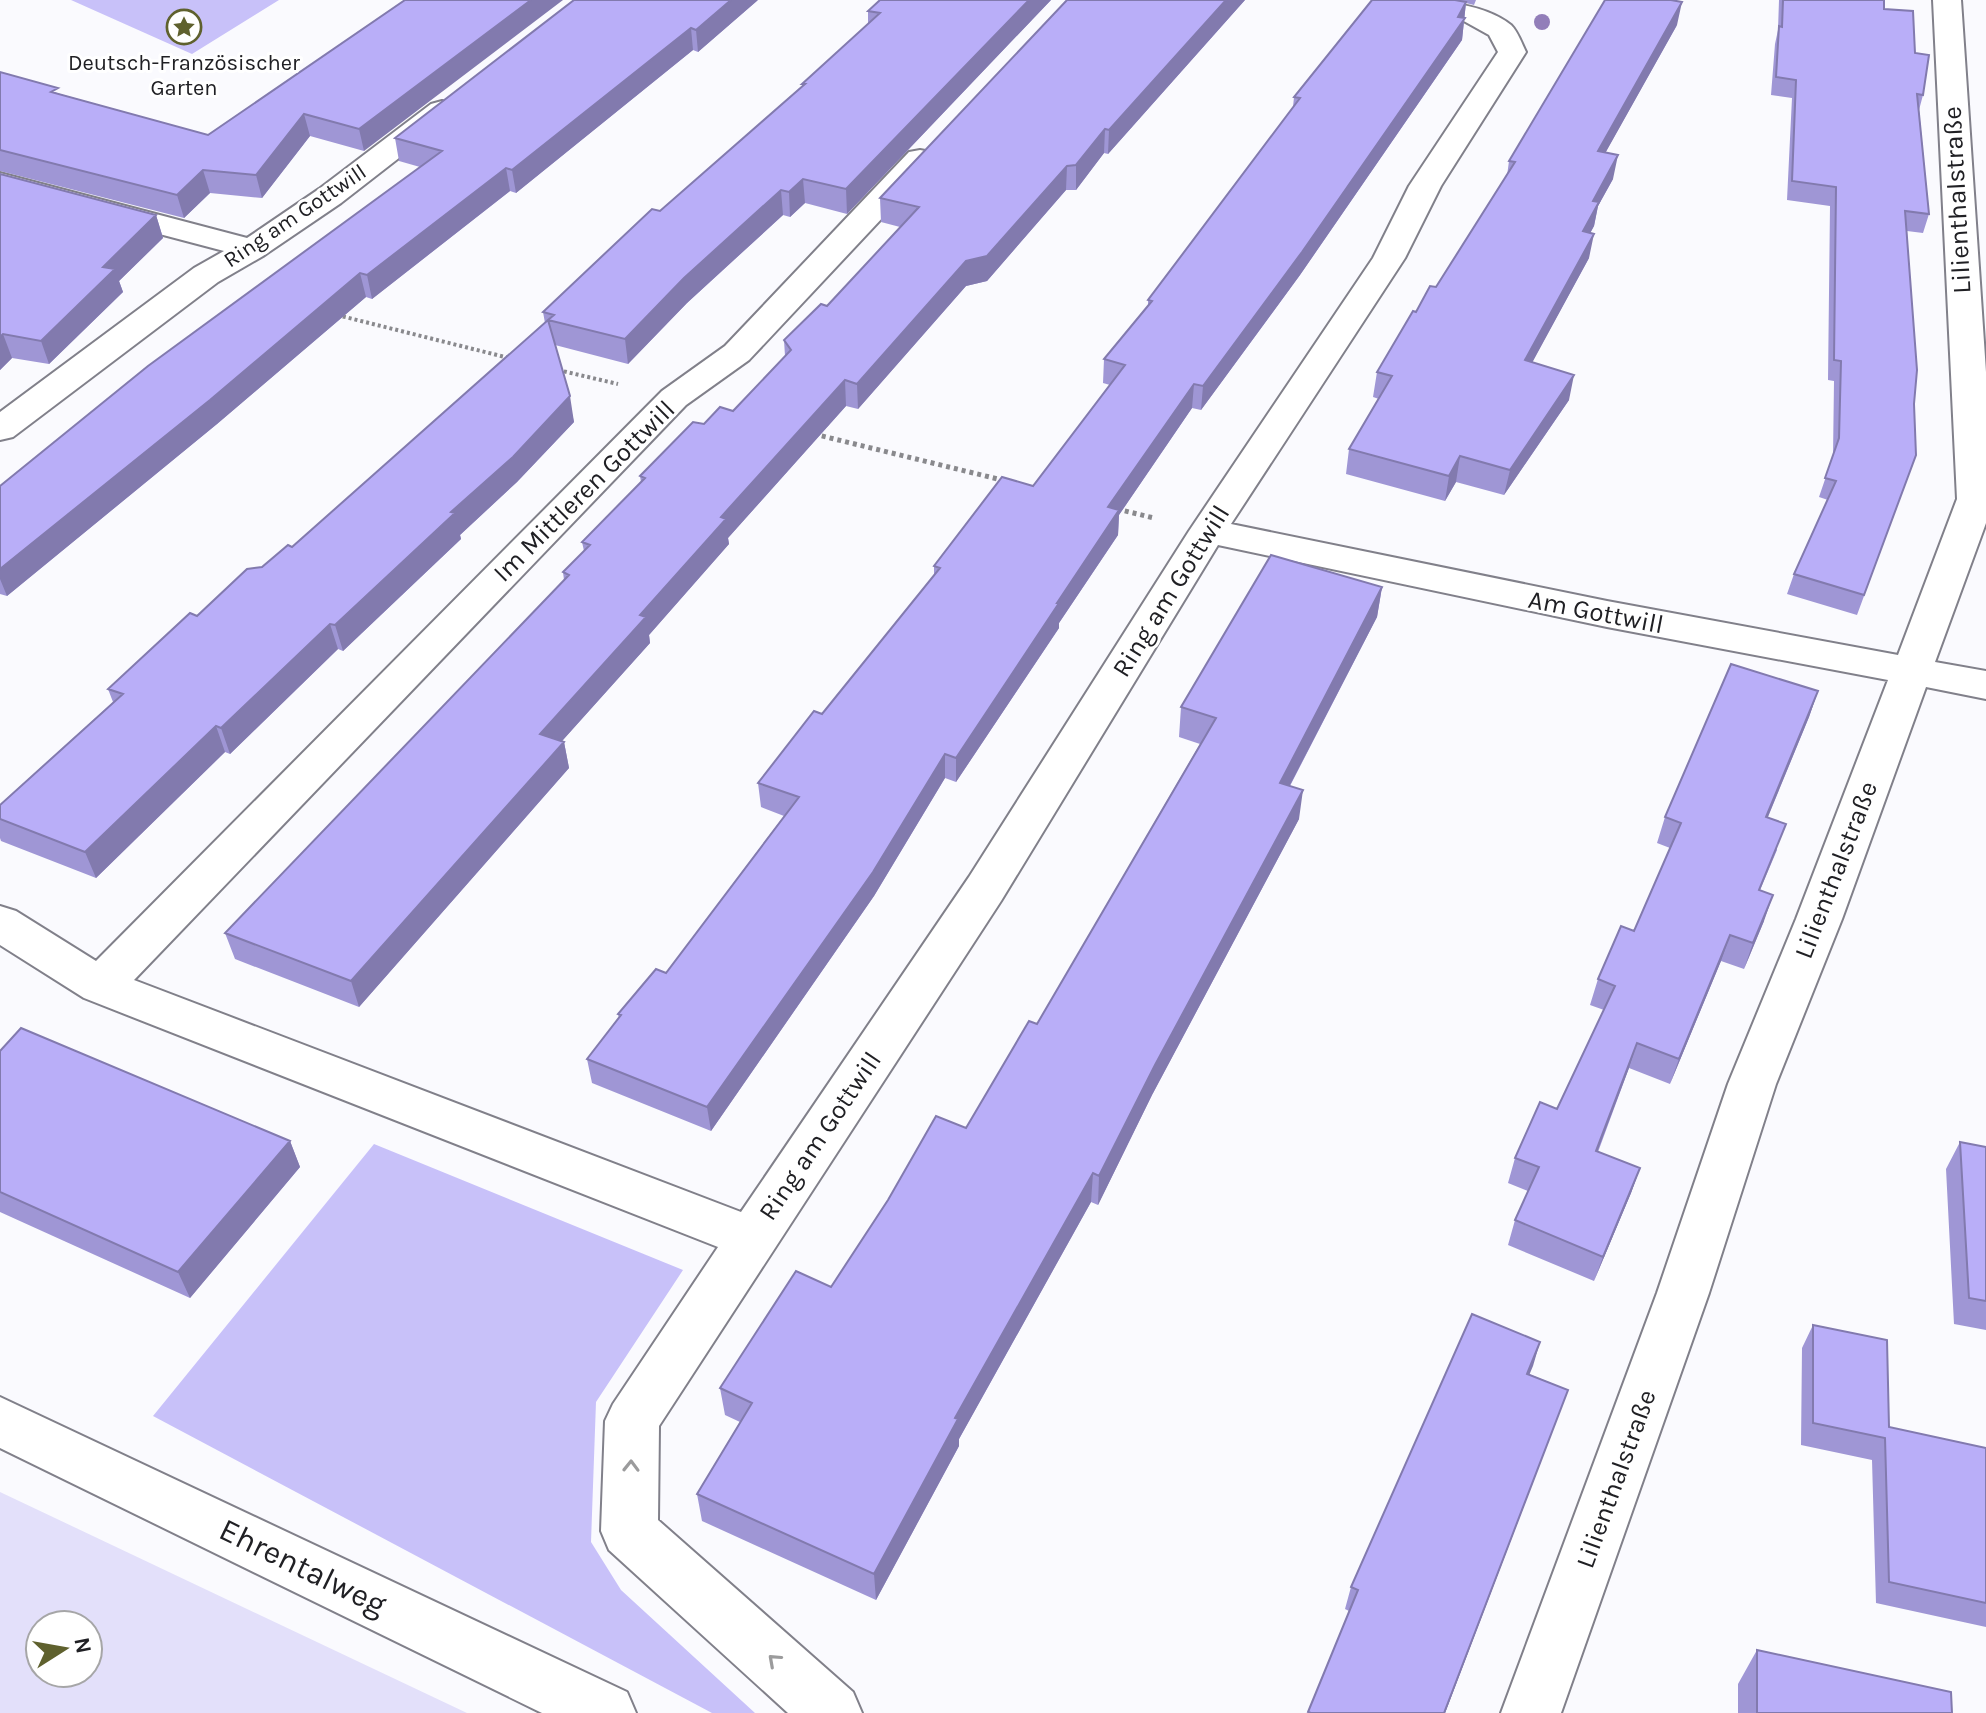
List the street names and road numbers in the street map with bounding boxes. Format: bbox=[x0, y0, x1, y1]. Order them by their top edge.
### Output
street label: Lilienthalstraße bbox=[1937, 106, 1977, 294]
street label: Ring am Gottwill bbox=[219, 159, 371, 273]
street label: Im Mittleren Gottwill bbox=[487, 394, 681, 588]
street label: Ring am Gottwill bbox=[1106, 499, 1236, 683]
street label: Am Gottwill bbox=[1526, 584, 1666, 640]
street label: Lilienthalstraße bbox=[1788, 777, 1884, 963]
street label: Ring am Gottwill bbox=[752, 1046, 888, 1226]
street label: Lilienthalstraße bbox=[1569, 1386, 1663, 1572]
street label: Ehrentalweg bbox=[214, 1511, 392, 1623]

